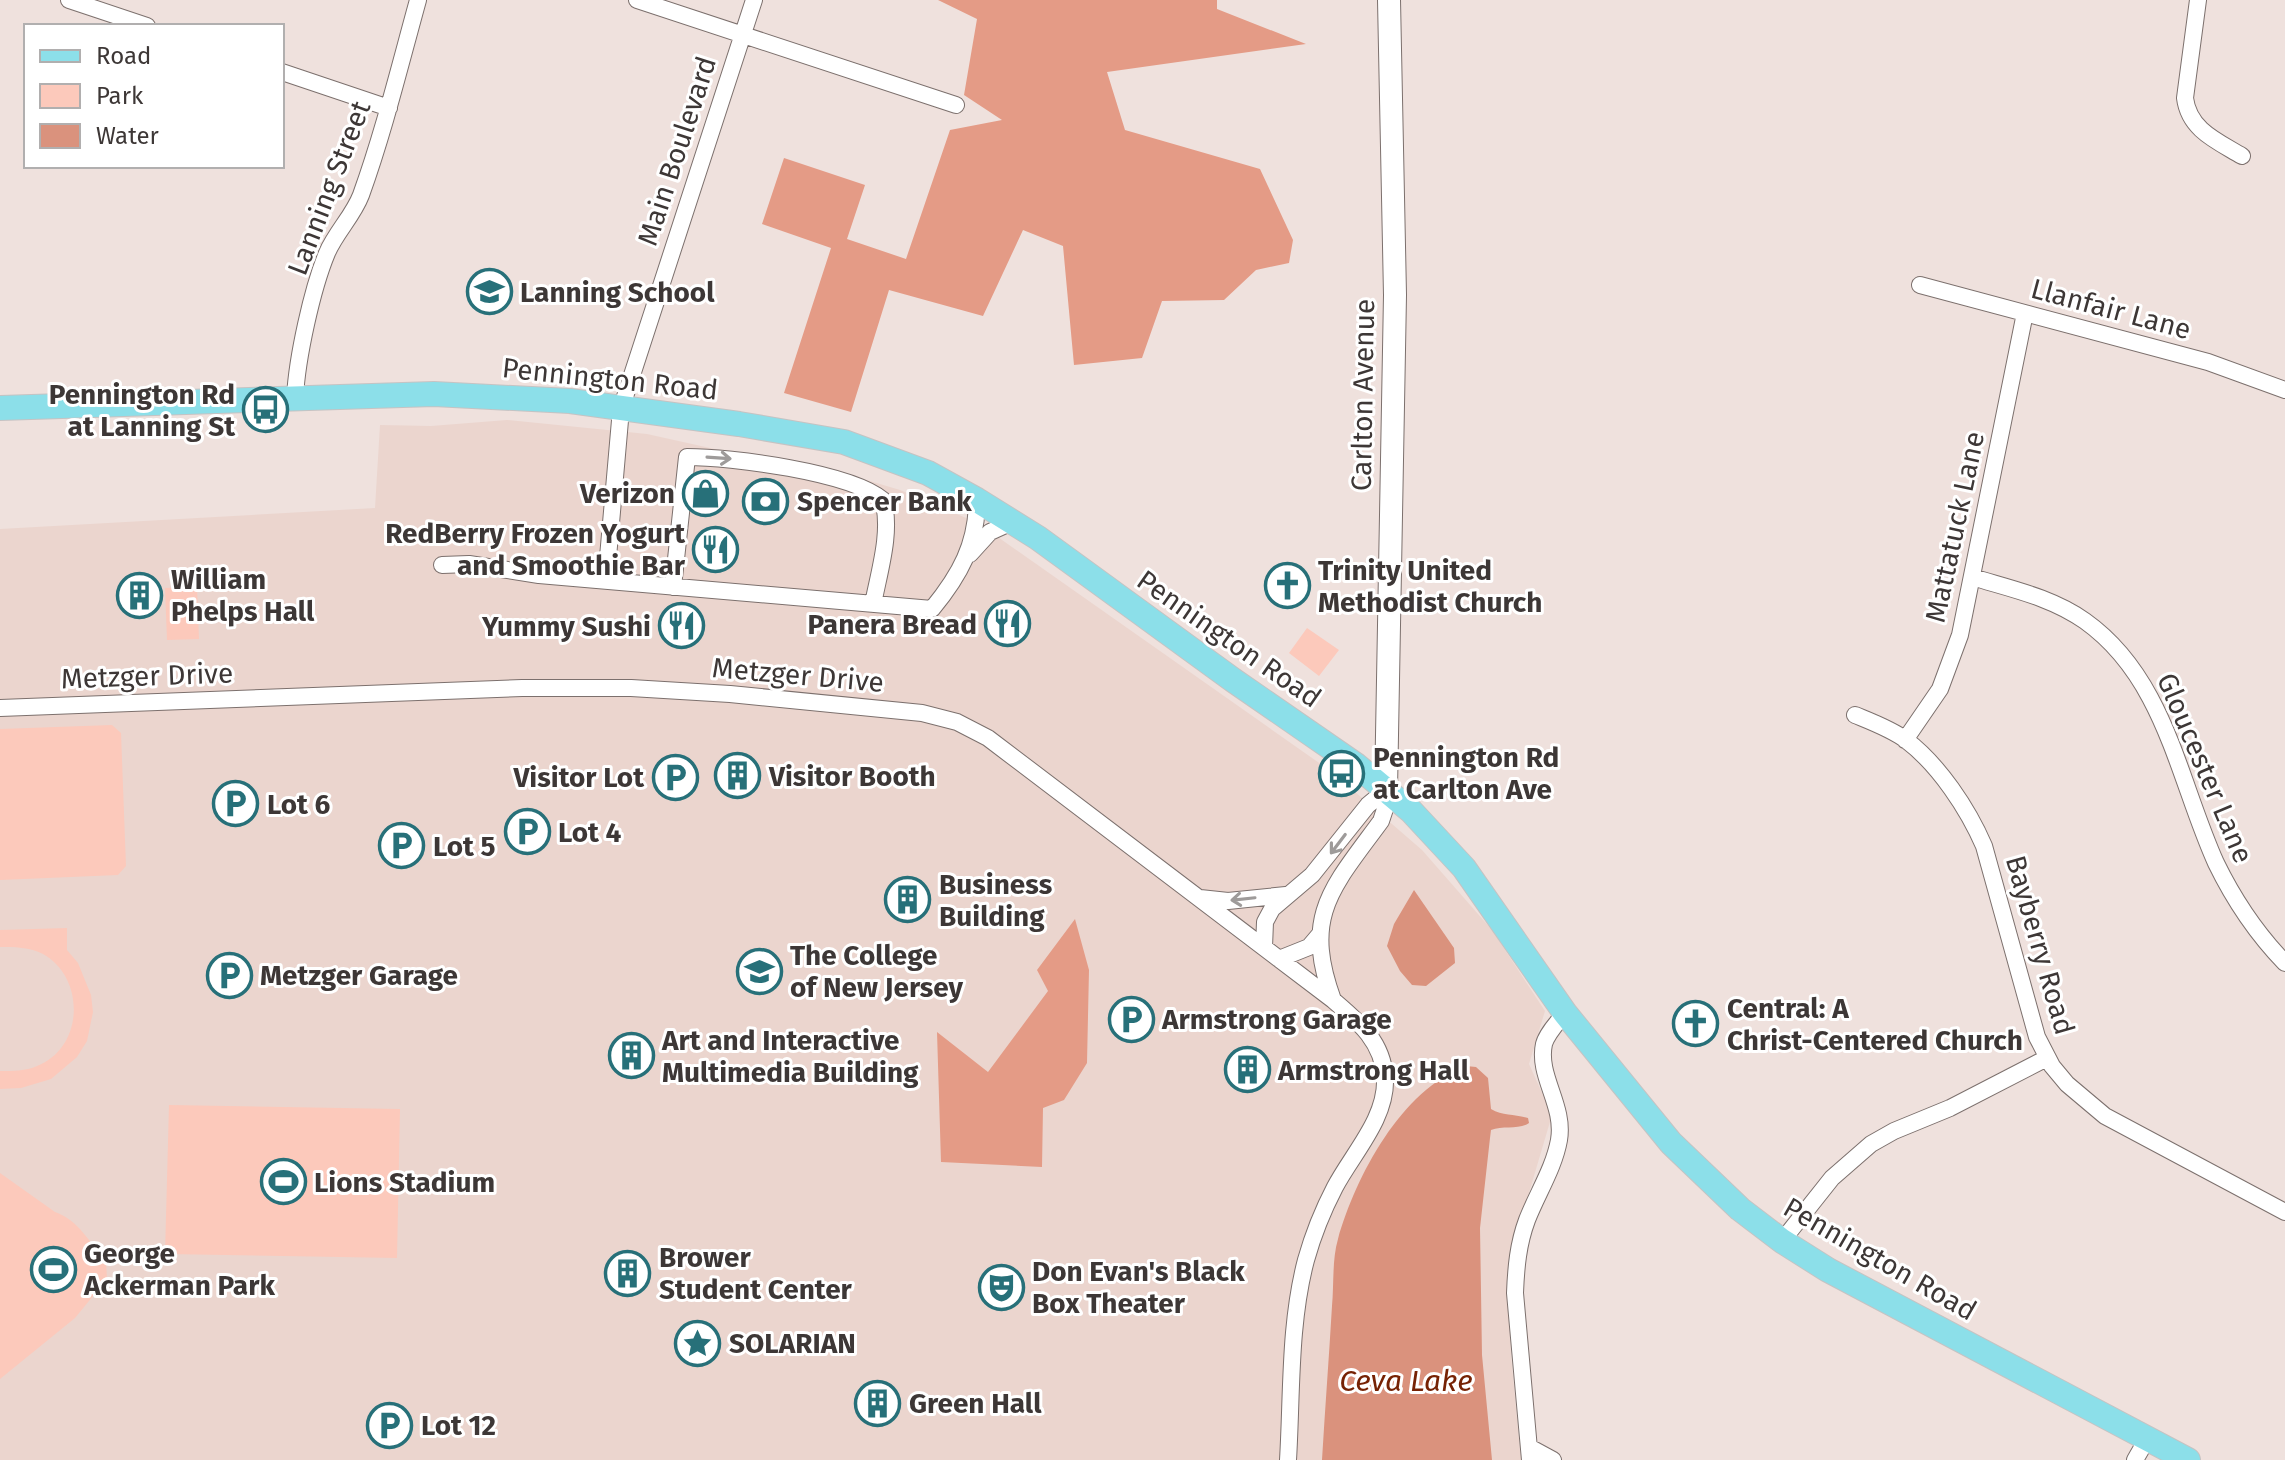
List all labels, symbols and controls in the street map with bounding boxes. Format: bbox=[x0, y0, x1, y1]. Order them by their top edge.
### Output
legend bbox=[24, 24, 284, 168]
text: Road bbox=[96, 42, 151, 70]
street label: Main Boulevard bbox=[631, 52, 723, 250]
text: Park bbox=[96, 82, 144, 110]
street label: Lanning Street bbox=[281, 95, 378, 280]
text: Water bbox=[96, 122, 160, 150]
school or university icon: Lanning School bbox=[465, 268, 513, 316]
street label: Llanfair Lane bbox=[2028, 272, 2194, 346]
place label: Lanning School bbox=[520, 276, 715, 309]
street label: Carlton Avenue bbox=[1345, 299, 1381, 491]
street label: Pennington Road bbox=[500, 351, 720, 407]
place label: Pennington Rd at Lanning St bbox=[49, 378, 236, 443]
bus stop icon: Pennington Rd at Lanning St bbox=[242, 386, 290, 434]
street label: Mattatuck Lane bbox=[1919, 428, 1991, 626]
one-way arrow bbox=[705, 451, 732, 466]
shop icon: Verizon bbox=[682, 469, 730, 517]
place label: Verizon bbox=[579, 477, 675, 510]
bank icon: Spencer Bank bbox=[742, 477, 790, 525]
place label: Spencer Bank bbox=[797, 485, 972, 518]
place label: RedBerry Frozen Yogurt and Smoothie Bar bbox=[385, 517, 686, 582]
restaurant icon: RedBerry Frozen Yogurt and Smoothie Bar bbox=[692, 525, 740, 573]
place label: Trinity United Methodist Church bbox=[1318, 554, 1542, 619]
church icon: Trinity United Methodist Church bbox=[1263, 562, 1311, 610]
place label: William Phelps Hall bbox=[171, 563, 315, 628]
street label: Pennington Road bbox=[1131, 563, 1327, 715]
building icon: William Phelps Hall bbox=[116, 571, 164, 619]
restaurant icon: Panera Bread bbox=[984, 600, 1032, 648]
restaurant icon: Yummy Sushi bbox=[658, 602, 706, 650]
place label: Panera Bread bbox=[807, 608, 977, 641]
place label: Yummy Sushi bbox=[481, 610, 651, 643]
street label: Metzger Drive bbox=[711, 651, 885, 699]
street label: Metzger Drive bbox=[60, 657, 234, 695]
street label: Gloucester Lane bbox=[2150, 668, 2260, 868]
place label: Pennington Rd at Carlton Ave bbox=[1373, 741, 1559, 806]
bus stop icon: Pennington Rd at Carlton Ave bbox=[1318, 749, 1366, 797]
building icon: Visitor Booth bbox=[714, 752, 762, 800]
parking icon: Visitor Lot bbox=[651, 753, 699, 801]
place label: Visitor Booth bbox=[768, 760, 936, 793]
place label: Visitor Lot bbox=[512, 761, 645, 794]
parking icon: Lot 6 bbox=[212, 780, 260, 828]
place label: Lot 6 bbox=[267, 788, 330, 821]
parking icon: Lot 4 bbox=[503, 808, 551, 856]
place label: Lot 4 bbox=[558, 816, 621, 849]
parking icon: Lot 5 bbox=[378, 822, 426, 870]
place label: Lot 5 bbox=[433, 830, 495, 863]
one-way arrow bbox=[1329, 833, 1346, 854]
street label: Bayberry Road bbox=[1999, 852, 2081, 1038]
place label: Business Building bbox=[939, 868, 1052, 933]
building icon: Business Building bbox=[884, 876, 932, 924]
one-way arrow bbox=[1230, 892, 1257, 907]
place label: The College of New Jersey bbox=[790, 939, 964, 1004]
school or university icon: The College of New Jersey bbox=[735, 947, 783, 995]
parking icon: Metzger Garage bbox=[205, 951, 253, 999]
place label: Metzger Garage bbox=[260, 959, 458, 992]
place label: Central: A Christ-Centered Church bbox=[1727, 992, 2023, 1057]
parking icon: Armstrong Garage bbox=[1107, 995, 1155, 1043]
church icon: Central: A Christ-Centered Church bbox=[1672, 1000, 1720, 1048]
place label: Armstrong Garage bbox=[1161, 1003, 1392, 1036]
place label: Art and Interactive Multimedia Building bbox=[661, 1024, 919, 1089]
building icon: Art and Interactive Multimedia Building bbox=[607, 1032, 655, 1080]
building icon: Armstrong Hall bbox=[1223, 1046, 1271, 1094]
place label: Armstrong Hall bbox=[1277, 1054, 1470, 1087]
sports icon: Lions Stadium bbox=[259, 1158, 307, 1206]
place label: Lions Stadium bbox=[314, 1166, 495, 1199]
street label: Pennington Road bbox=[1778, 1191, 1982, 1327]
place label: George Ackerman Park bbox=[83, 1237, 275, 1302]
place label: Brower Student Center bbox=[659, 1241, 853, 1306]
sports icon: George Ackerman Park bbox=[29, 1245, 77, 1293]
building icon: Brower Student Center bbox=[604, 1249, 652, 1297]
place label: Don Evan's Black Box Theater bbox=[1032, 1255, 1245, 1320]
theatre icon: Don Evan's Black Box Theater bbox=[977, 1263, 1025, 1311]
place icon: SOLARIAN bbox=[674, 1319, 722, 1367]
place label: SOLARIAN bbox=[729, 1327, 856, 1360]
water label: Ceva Lake bbox=[1339, 1363, 1473, 1399]
building icon: Green Hall bbox=[854, 1379, 902, 1427]
place label: Green Hall bbox=[909, 1387, 1042, 1420]
parking icon: Lot 12 bbox=[366, 1401, 414, 1449]
place label: Lot 12 bbox=[421, 1409, 496, 1442]

